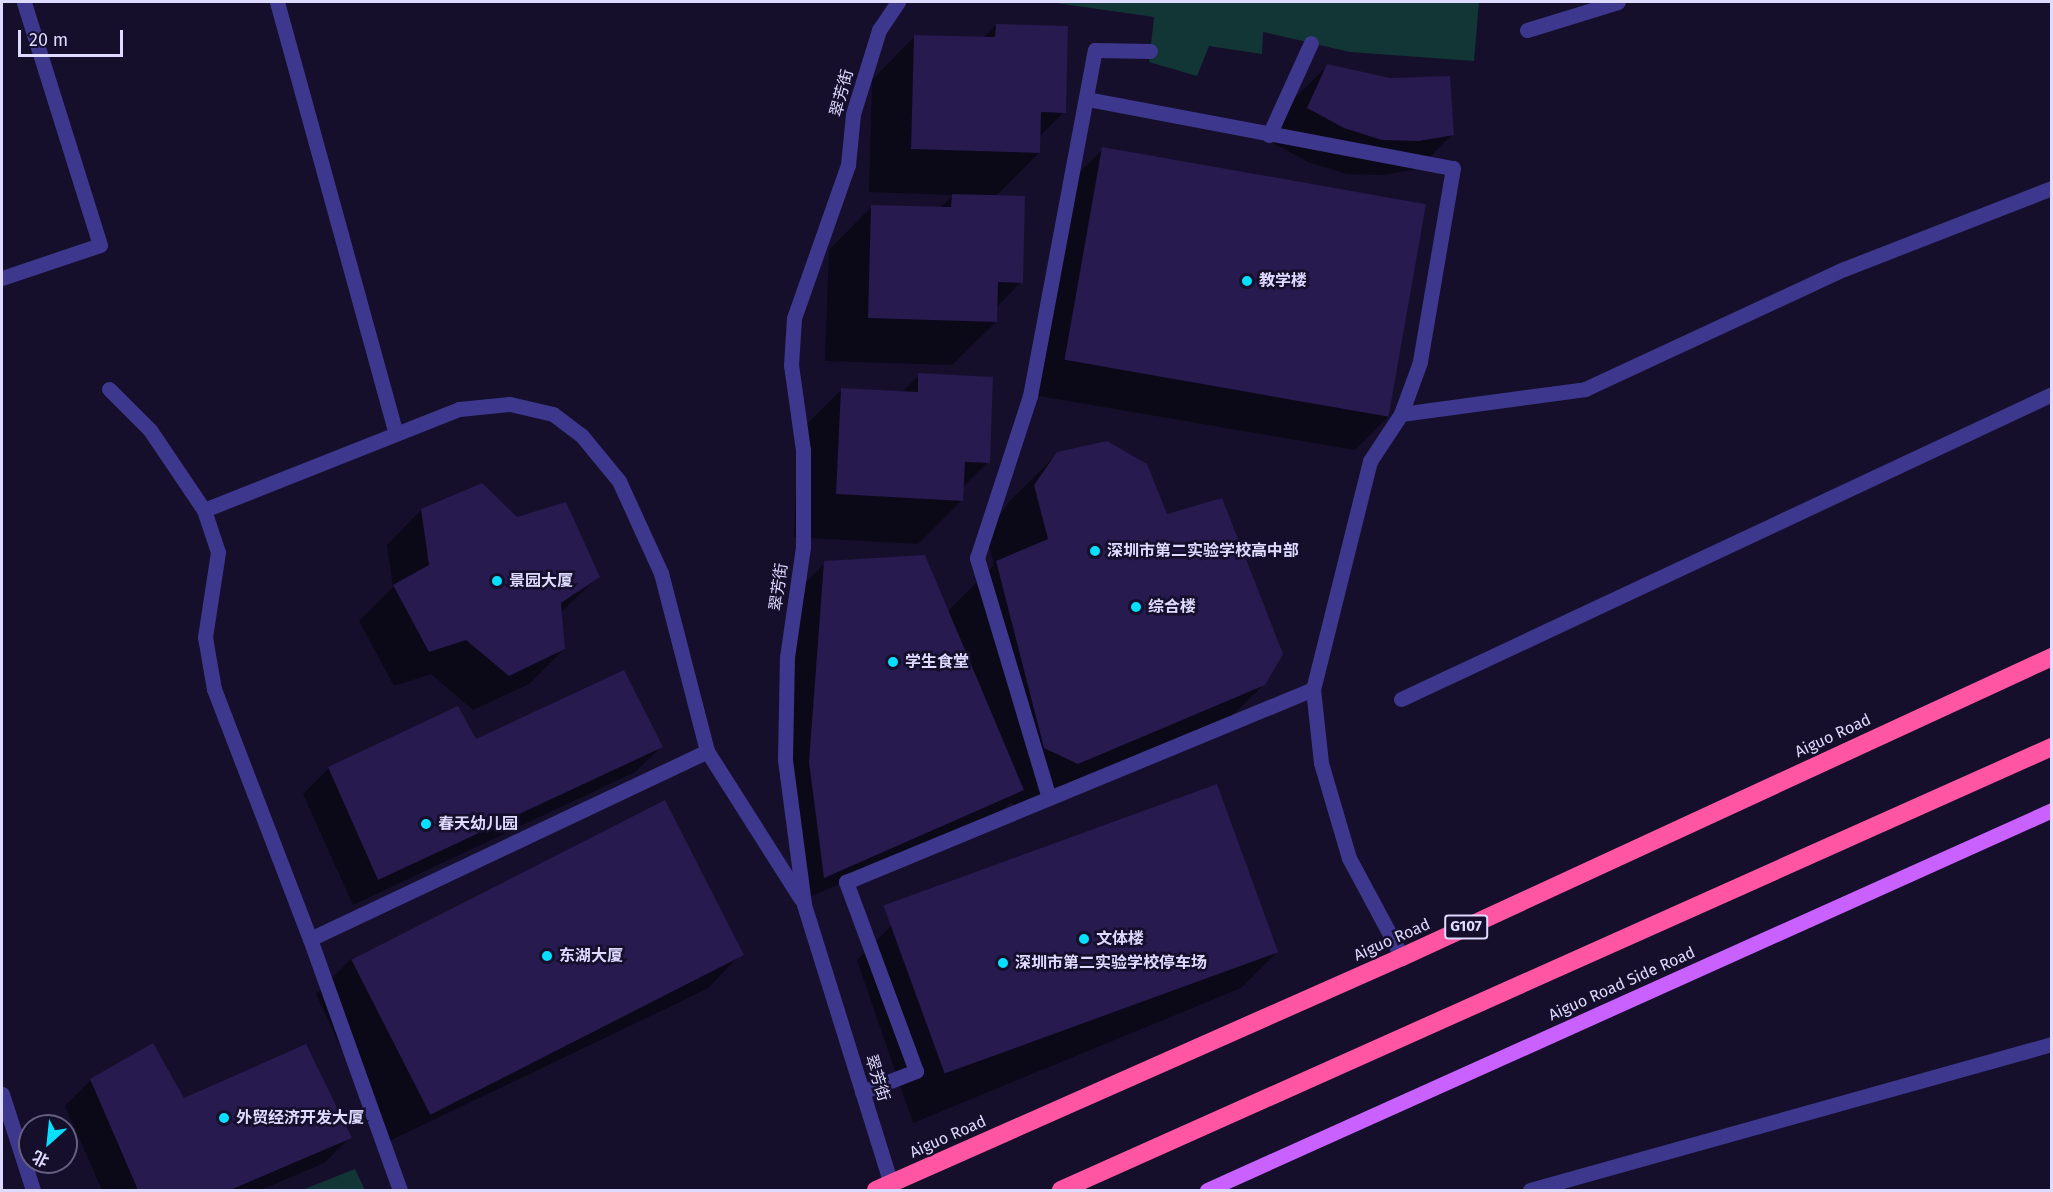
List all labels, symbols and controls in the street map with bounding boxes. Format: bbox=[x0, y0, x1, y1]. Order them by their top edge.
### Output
scale bar bbox=[21, 18, 126, 56]
text: 20 m bbox=[29, 29, 68, 51]
street label: 翠芳街 bbox=[827, 67, 857, 119]
place label: 教学楼 bbox=[1259, 271, 1307, 291]
marker: 教学楼 bbox=[1240, 274, 1254, 288]
place label: 深圳市第二实验学校高中部 bbox=[1107, 541, 1299, 561]
marker: 深圳市第二实验学校高中部 bbox=[1088, 544, 1102, 558]
street label: 翠芳街 bbox=[766, 562, 792, 612]
place label: 景园大厦 bbox=[509, 571, 573, 591]
marker: 景园大厦 bbox=[490, 574, 504, 588]
place label: 综合楼 bbox=[1148, 597, 1196, 617]
marker: 综合楼 bbox=[1129, 600, 1143, 614]
place label: 学生食堂 bbox=[905, 652, 969, 672]
marker: 学生食堂 bbox=[886, 655, 900, 669]
street label: Aiguo Road bbox=[1792, 710, 1874, 762]
place label: 春天幼儿园 bbox=[438, 814, 518, 834]
marker: 春天幼儿园 bbox=[419, 817, 433, 831]
street label: Aiguo Road bbox=[1351, 915, 1433, 965]
road number: G107 bbox=[1444, 915, 1488, 939]
place label: 文体楼 bbox=[1096, 929, 1144, 949]
marker: 文体楼 bbox=[1077, 932, 1091, 946]
street label: Aiguo Road Side Road bbox=[1546, 943, 1698, 1025]
place label: 东湖大厦 bbox=[559, 946, 623, 966]
marker: 东湖大厦 bbox=[540, 949, 554, 963]
place label: 深圳市第二实验学校停车场 bbox=[1015, 953, 1207, 973]
marker: 深圳市第二实验学校停车场 bbox=[996, 956, 1010, 970]
street label: 翠芳街 bbox=[861, 1052, 893, 1104]
place label: 外贸经济开发大厦 bbox=[236, 1108, 364, 1128]
marker: 外贸经济开发大厦 bbox=[217, 1111, 231, 1125]
street label: Aiguo Road bbox=[907, 1112, 989, 1162]
north arrow bbox=[18, 1114, 78, 1174]
text: 北 bbox=[29, 1147, 52, 1171]

